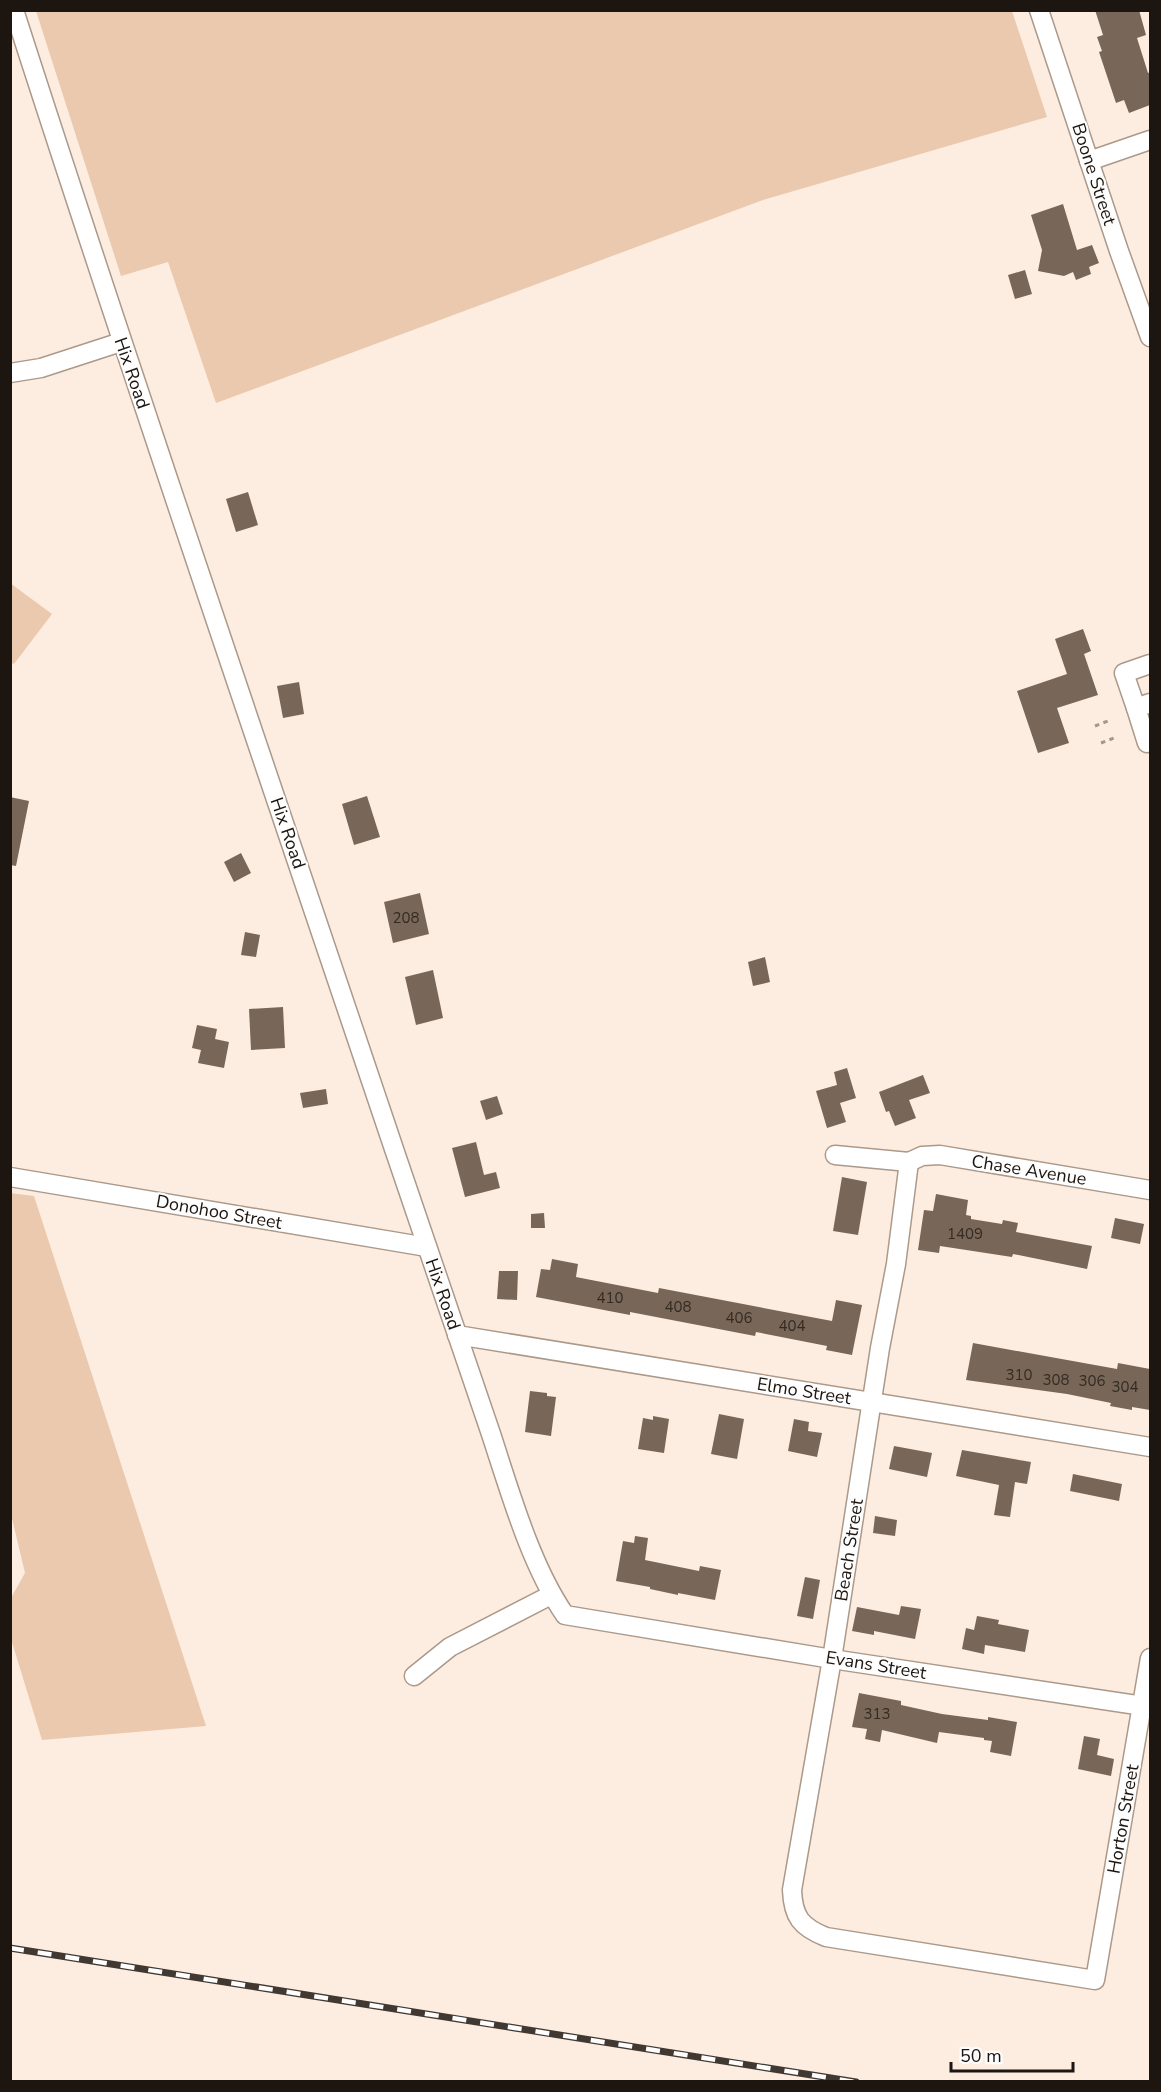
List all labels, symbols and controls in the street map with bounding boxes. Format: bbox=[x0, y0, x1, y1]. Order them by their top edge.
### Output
street label: Boone Street bbox=[1066, 120, 1122, 229]
street label: Hix Road bbox=[109, 334, 155, 412]
street label: Hix Road bbox=[265, 794, 311, 872]
house number: 208 bbox=[392, 908, 420, 928]
street label: Chase Avenue bbox=[970, 1149, 1088, 1191]
street label: Donohoo Street bbox=[154, 1189, 285, 1235]
house number: 1409 bbox=[947, 1224, 983, 1244]
street label: Hix Road bbox=[420, 1255, 466, 1333]
house number: 410 bbox=[596, 1288, 624, 1308]
house number: 408 bbox=[664, 1297, 692, 1317]
house number: 406 bbox=[725, 1308, 753, 1328]
house number: 404 bbox=[778, 1316, 806, 1336]
house number: 310 bbox=[1005, 1365, 1033, 1385]
house number: 308 bbox=[1042, 1370, 1070, 1390]
house number: 306 bbox=[1078, 1371, 1106, 1391]
street label: Elmo Street bbox=[755, 1372, 853, 1410]
house number: 304 bbox=[1111, 1377, 1139, 1397]
street label: Beach Street bbox=[829, 1496, 869, 1603]
street label: Evans Street bbox=[824, 1645, 929, 1685]
house number: 313 bbox=[863, 1704, 891, 1724]
street label: Horton Street bbox=[1102, 1762, 1145, 1876]
scale bar bbox=[951, 2035, 1072, 2073]
text: 50 m bbox=[960, 2044, 1002, 2068]

